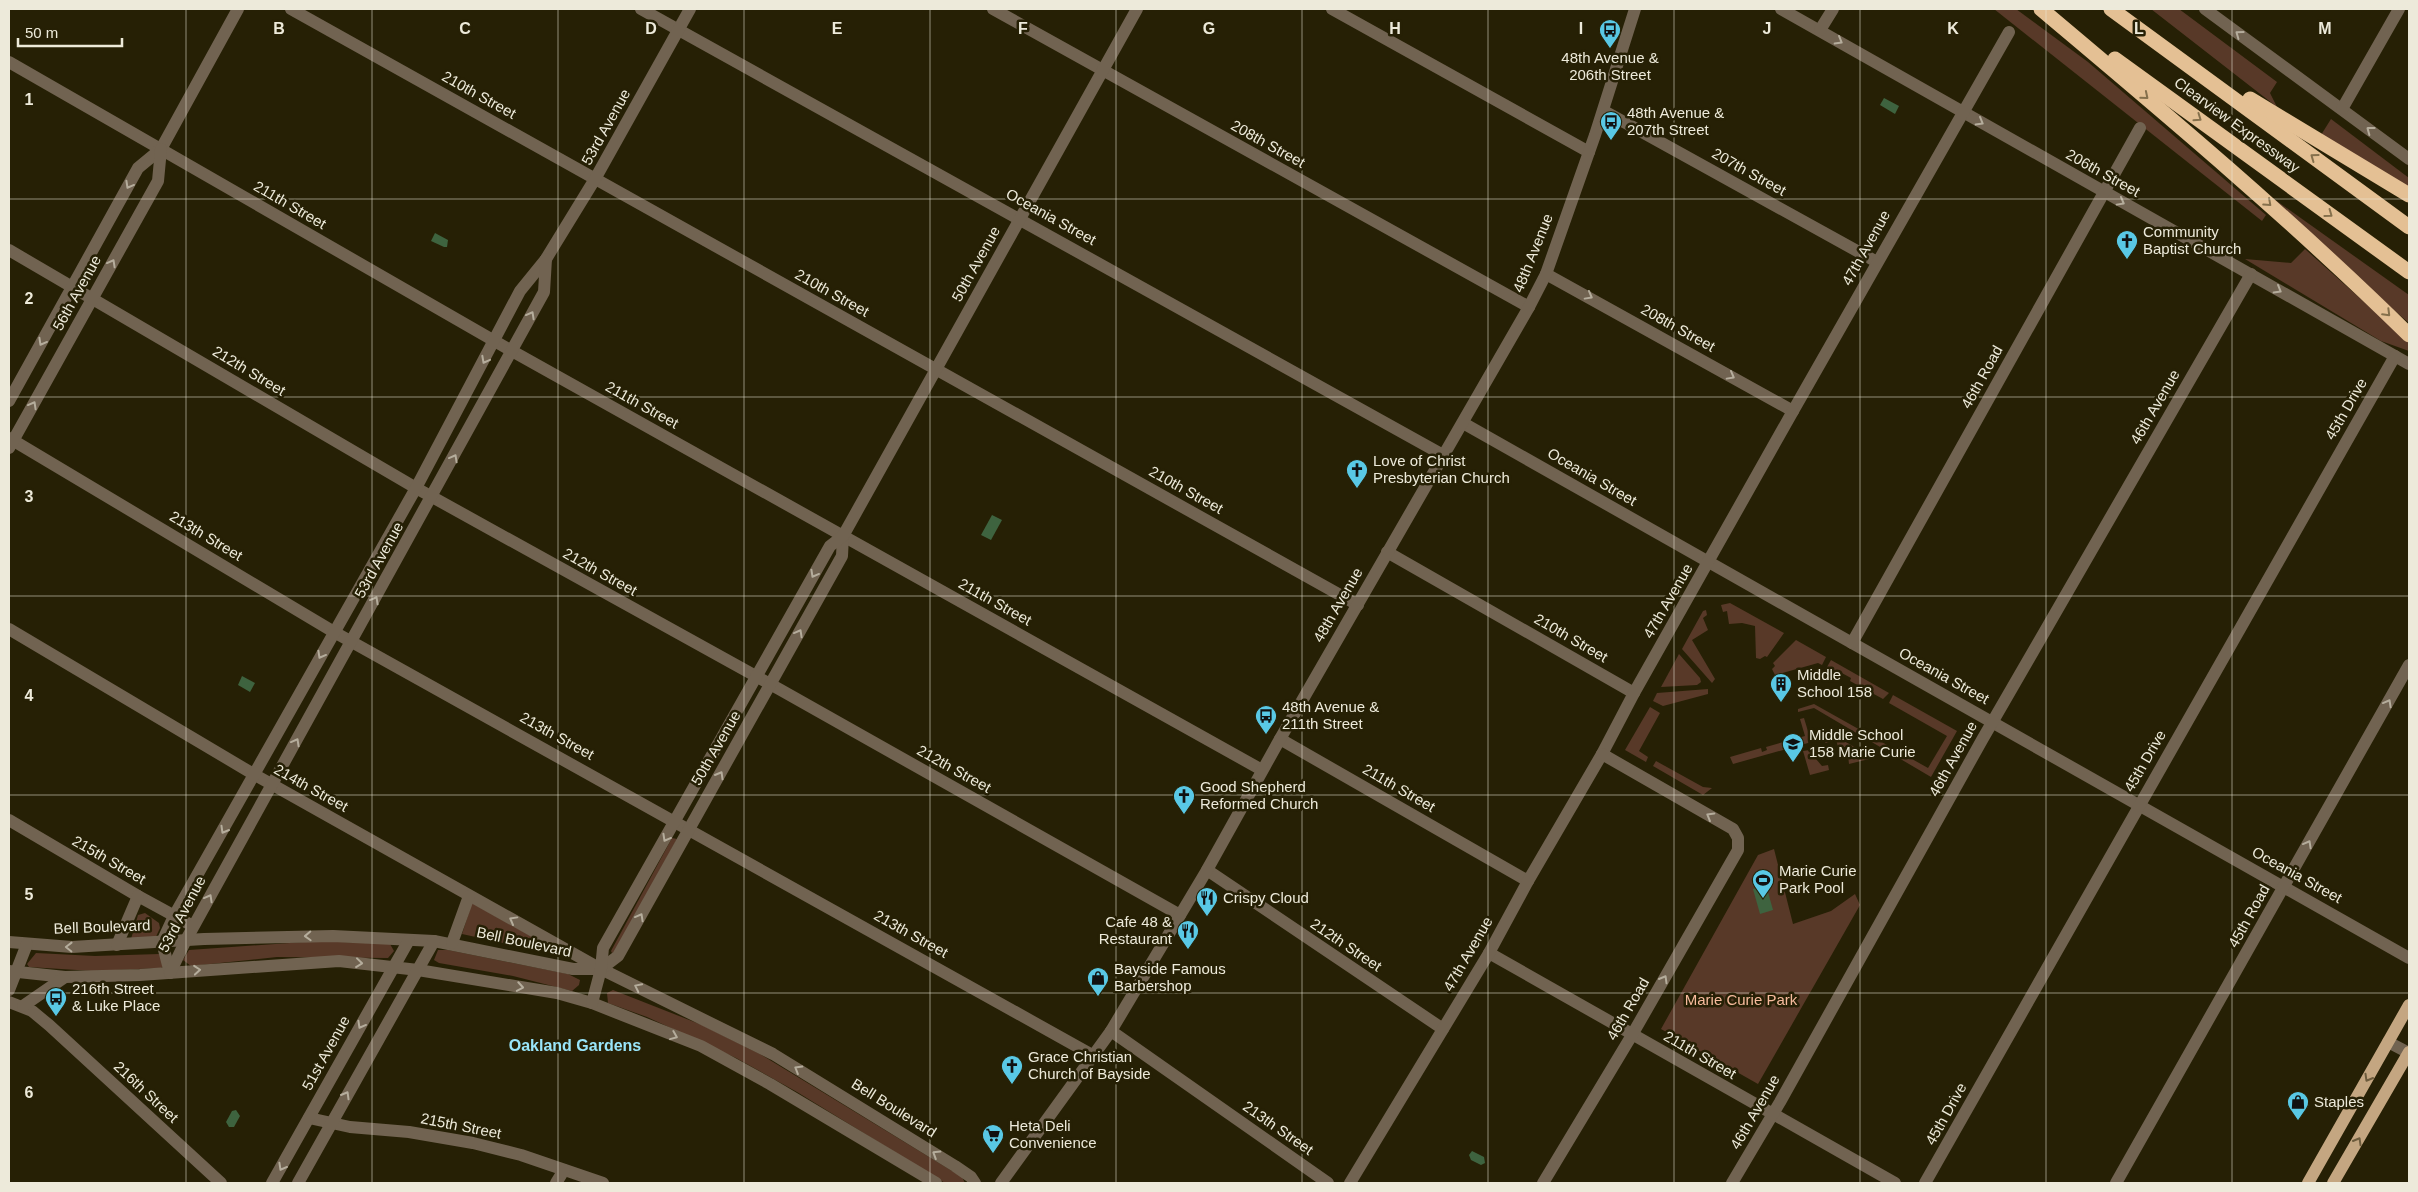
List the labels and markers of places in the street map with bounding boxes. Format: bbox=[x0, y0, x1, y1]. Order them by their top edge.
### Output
bus stop icon: 48th Avenue & 206th Street bbox=[1598, 18, 1622, 49]
place label: 48th Avenue & 206th Street bbox=[1561, 49, 1659, 83]
place label: 48th Avenue & 207th Street bbox=[1627, 104, 1724, 138]
bus stop icon: 48th Avenue & 207th Street bbox=[1599, 110, 1623, 141]
place label: Community Baptist Church bbox=[2143, 223, 2241, 257]
church icon: Community Baptist Church bbox=[2115, 229, 2139, 260]
place label: Love of Christ Presbyterian Church bbox=[1373, 452, 1510, 486]
church icon: Love of Christ Presbyterian Church bbox=[1345, 458, 1369, 489]
place label: Middle School 158 bbox=[1797, 666, 1872, 700]
building icon: Middle School 158 bbox=[1769, 672, 1793, 703]
place label: 48th Avenue & 211th Street bbox=[1282, 698, 1379, 732]
bus stop icon: 48th Avenue & 211th Street bbox=[1254, 704, 1278, 735]
place label: Middle School 158 Marie Curie bbox=[1809, 726, 1916, 760]
school or university icon: Middle School 158 Marie Curie bbox=[1781, 732, 1805, 763]
place label: Good Shepherd Reformed Church bbox=[1200, 778, 1318, 812]
church icon: Good Shepherd Reformed Church bbox=[1172, 784, 1196, 815]
place label: Marie Curie Park Pool bbox=[1779, 862, 1857, 896]
sports icon: Marie Curie Park Pool bbox=[1751, 868, 1775, 899]
restaurant icon: Crispy Cloud bbox=[1195, 886, 1219, 917]
place label: Crispy Cloud bbox=[1223, 889, 1309, 906]
place label: Cafe 48 & Restaurant bbox=[1099, 913, 1173, 947]
restaurant icon: Cafe 48 & Restaurant bbox=[1176, 919, 1200, 950]
place label: Bayside Famous Barbershop bbox=[1114, 960, 1226, 994]
shop icon: Bayside Famous Barbershop bbox=[1086, 966, 1110, 997]
place label: 216th Street & Luke Place bbox=[72, 980, 160, 1014]
bus stop icon: 216th Street & Luke Place bbox=[44, 986, 68, 1017]
place label: Grace Christian Church of Bayside bbox=[1028, 1048, 1151, 1082]
church icon: Grace Christian Church of Bayside bbox=[1000, 1054, 1024, 1085]
shop icon: Staples bbox=[2286, 1090, 2310, 1121]
place label: Staples bbox=[2314, 1093, 2364, 1110]
place label: Heta Deli Convenience bbox=[1009, 1117, 1097, 1151]
supermarket icon: Heta Deli Convenience bbox=[981, 1123, 1005, 1154]

